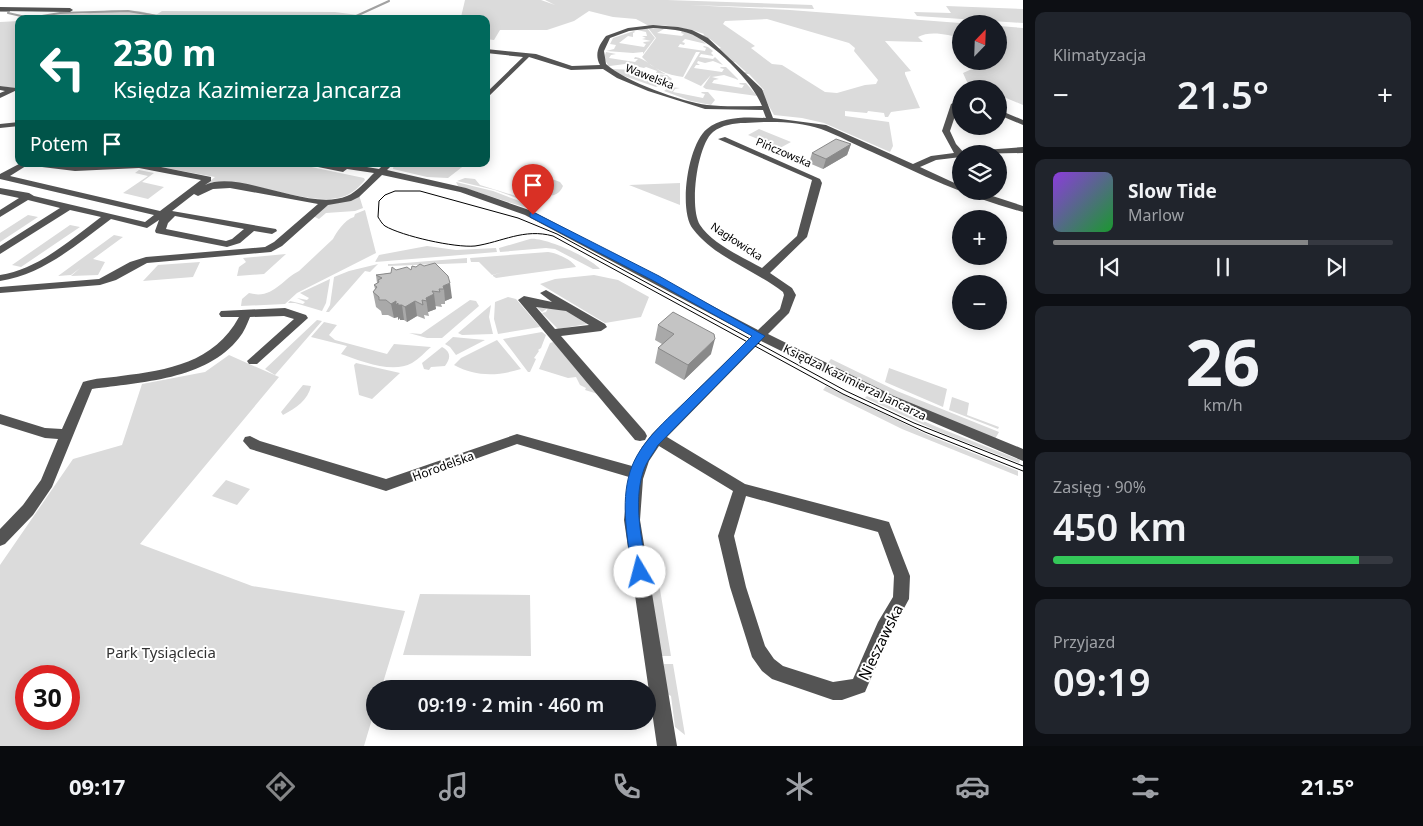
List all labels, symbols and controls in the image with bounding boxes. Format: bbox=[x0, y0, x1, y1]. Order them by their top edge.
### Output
north arrow bbox=[952, 15, 1008, 70]
map controls bbox=[952, 15, 1007, 330]
text: 230 m bbox=[113, 29, 216, 76]
icon: left bbox=[30, 35, 95, 100]
text: Klimatyzacja bbox=[1053, 44, 1146, 66]
street label: Wawelska bbox=[623, 60, 677, 92]
text: 21.5° bbox=[1177, 68, 1269, 120]
text: Księdza Kazimierza Jancarza bbox=[113, 74, 402, 104]
text: − bbox=[1053, 75, 1069, 113]
text: + bbox=[1377, 75, 1393, 113]
button: search bbox=[952, 80, 1007, 135]
icon: arrive bbox=[98, 130, 126, 158]
text: Potem bbox=[30, 131, 88, 157]
street label: Pińczowska bbox=[754, 134, 814, 170]
button: layers bbox=[952, 145, 1007, 200]
pin bbox=[512, 164, 554, 215]
icon: arrive bbox=[519, 171, 547, 199]
text: Slow Tide bbox=[1128, 178, 1217, 204]
text: Marlow bbox=[1128, 204, 1184, 226]
button: + bbox=[952, 210, 1007, 265]
street label: Nagłowicka bbox=[708, 219, 766, 263]
icon: previous bbox=[1096, 253, 1124, 281]
icon: pause bbox=[1209, 253, 1237, 281]
icon: next bbox=[1322, 253, 1350, 281]
button: − bbox=[952, 275, 1007, 330]
text: 26 bbox=[1186, 317, 1260, 405]
street label: Księdza Kazimierza Jancarza bbox=[780, 340, 930, 424]
text: km/h bbox=[1203, 394, 1243, 416]
street label: Horodelska bbox=[410, 447, 476, 485]
text: Zasięg · 90% bbox=[1053, 476, 1146, 498]
text: 450 km bbox=[1053, 500, 1187, 552]
position arrow bbox=[613, 545, 665, 597]
street label: Nieszawska bbox=[853, 601, 907, 683]
text: Przyjazd bbox=[1053, 631, 1115, 653]
park label: Park Tysiąclecia bbox=[106, 642, 216, 662]
text: 09:19 bbox=[1053, 655, 1150, 707]
speed limit sign: 30 bbox=[15, 665, 80, 730]
text: 09:19 · 2 min · 460 m bbox=[418, 692, 604, 718]
icon: directions bbox=[263, 769, 298, 804]
icon: music bbox=[436, 769, 471, 804]
icon: phone bbox=[609, 769, 644, 804]
icon: climate bbox=[782, 769, 817, 804]
icon: car bbox=[955, 769, 990, 804]
icon: filters bbox=[1128, 769, 1163, 804]
text: 09:17 bbox=[69, 771, 125, 801]
text: 21.5° bbox=[1301, 771, 1354, 801]

